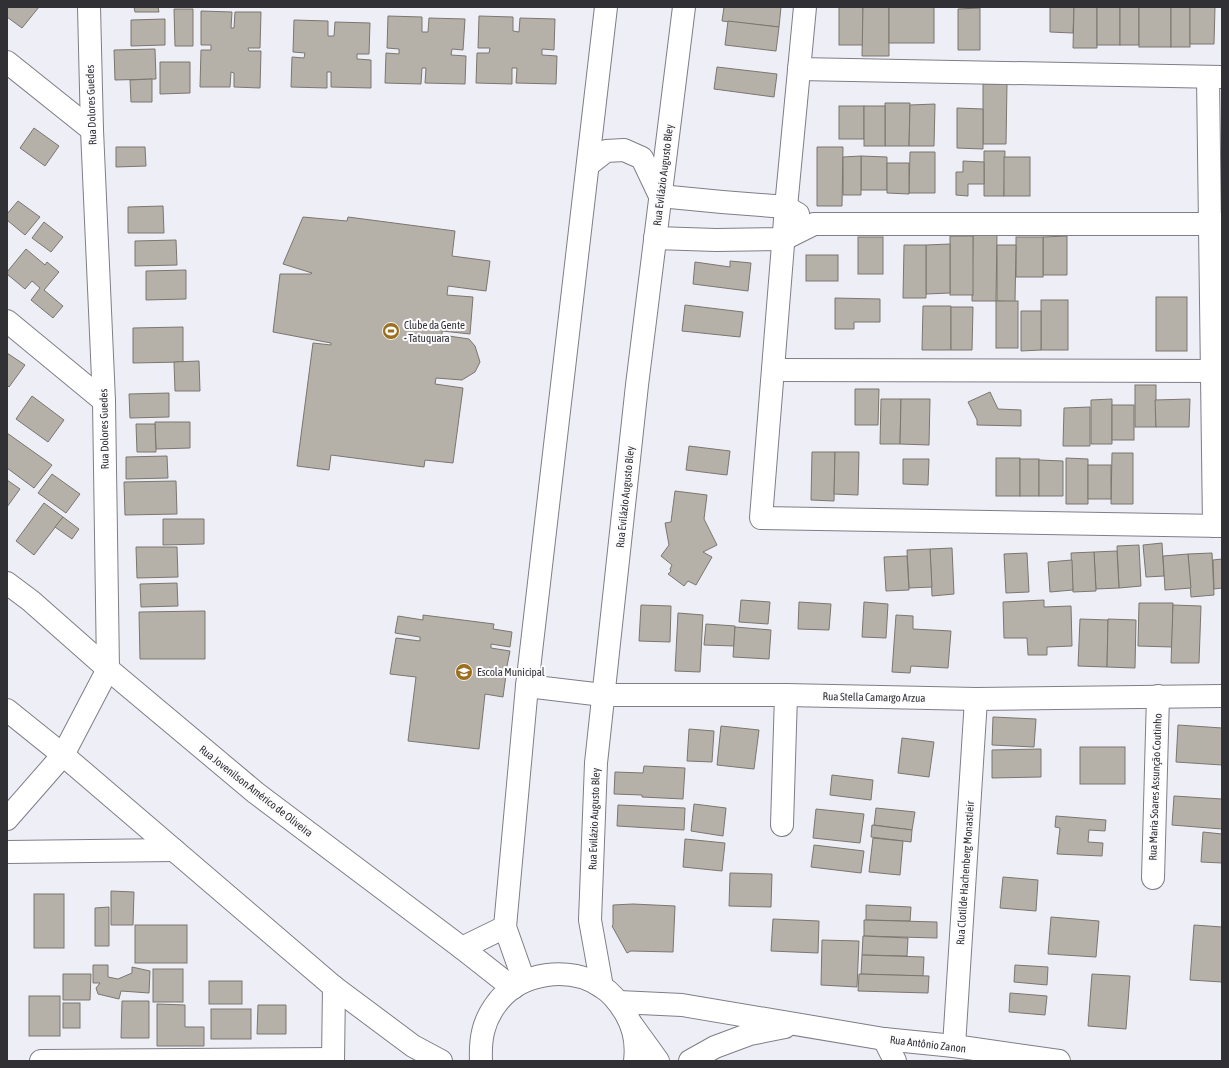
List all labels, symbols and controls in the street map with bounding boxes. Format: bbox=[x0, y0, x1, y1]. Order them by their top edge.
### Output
street label: Rua Dolores Guedes bbox=[84, 64, 98, 145]
street label: Rua Evilázio Augusto Bley bbox=[651, 123, 675, 226]
place label: Clube da Gente - Tatuquara bbox=[404, 319, 465, 344]
sports icon: Clube da Gente - Tatuquara bbox=[381, 321, 401, 341]
street label: Rua Dolores Guedes bbox=[97, 389, 111, 469]
street label: Rua Evilázio Augusto Bley bbox=[614, 445, 636, 548]
school or university icon: Escola Municipal bbox=[454, 662, 474, 682]
place label: Escola Municipal bbox=[477, 666, 545, 678]
street label: Rua Stella Camargo Arzua bbox=[823, 690, 925, 704]
street label: Rua Maria Soares Assunção Coutinho bbox=[1146, 713, 1164, 861]
street label: Rua Jovenilson Américo de Oliveira bbox=[197, 743, 315, 839]
street label: Rua Evilázio Augusto Bley bbox=[586, 767, 602, 870]
street label: Rua Clotilde Hachenberg Monastieir bbox=[954, 800, 976, 946]
street label: Rua Antônio Zanon bbox=[889, 1033, 967, 1055]

